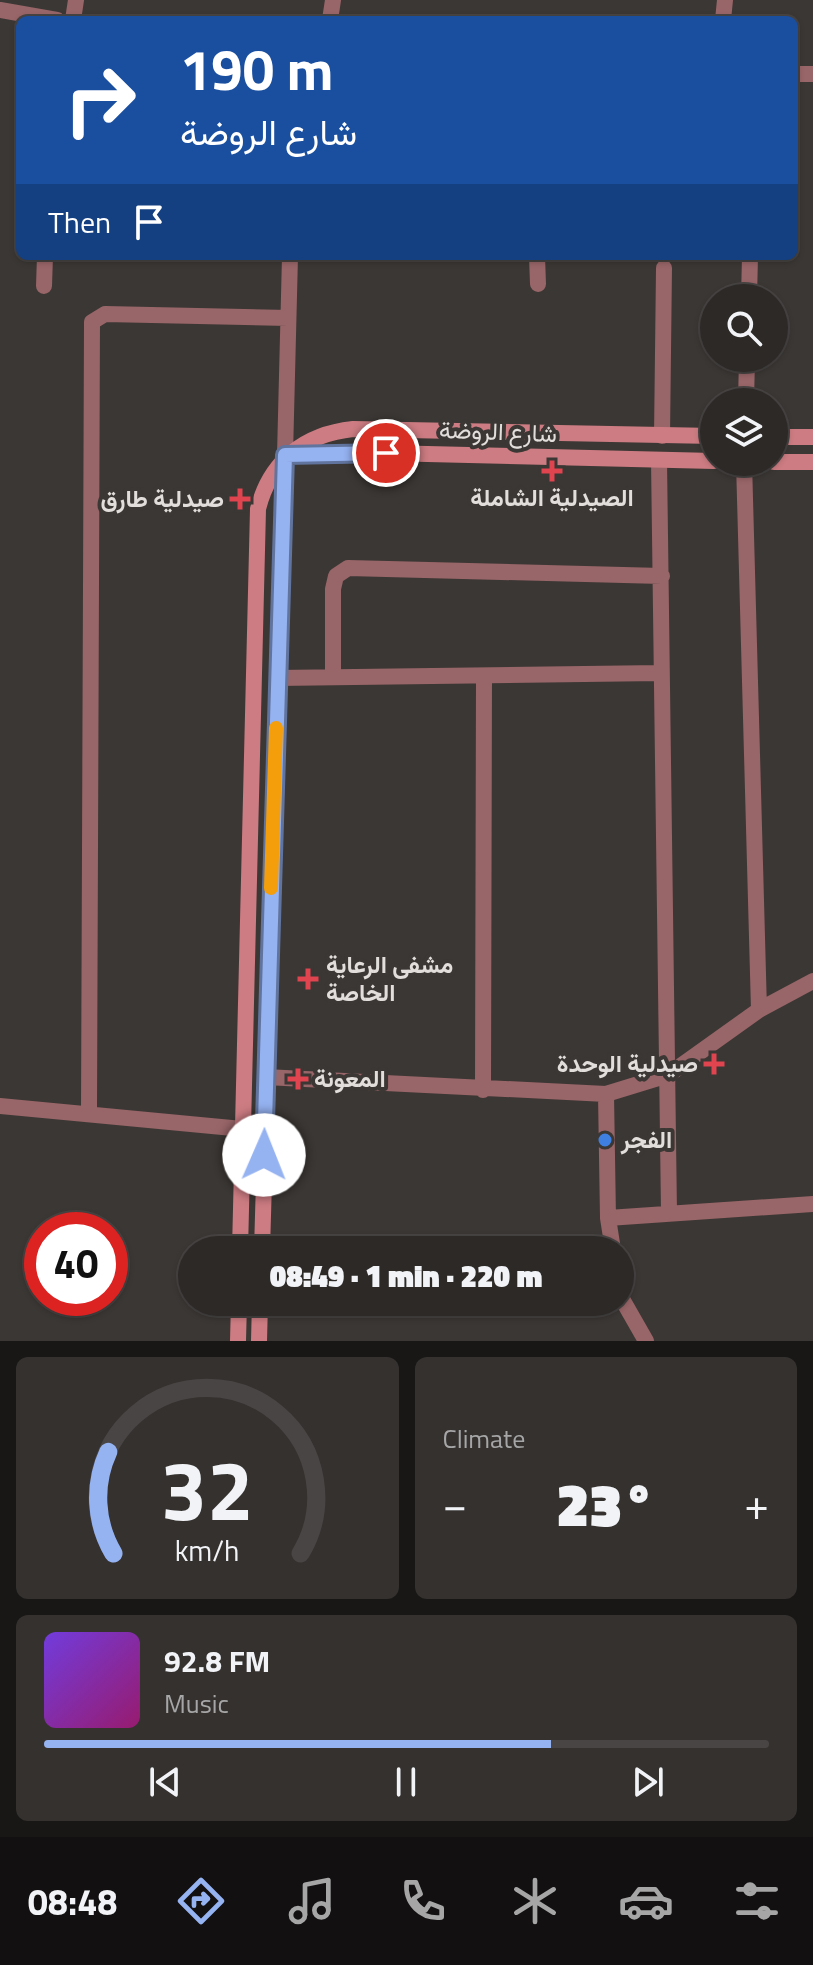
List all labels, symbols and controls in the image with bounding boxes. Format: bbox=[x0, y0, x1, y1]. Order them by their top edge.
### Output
text: 190 m bbox=[180, 27, 333, 112]
icon: right bbox=[48, 48, 152, 152]
text: شارع الروضة bbox=[180, 104, 357, 159]
text: Then bbox=[48, 199, 111, 245]
icon: arrive bbox=[127, 200, 171, 244]
map controls bbox=[700, 284, 788, 476]
button: search bbox=[700, 284, 788, 372]
button: layers bbox=[700, 388, 788, 476]
street label: شارع الروضة bbox=[438, 411, 558, 451]
pin bbox=[352, 419, 420, 487]
icon: arrive bbox=[364, 431, 408, 475]
marker: الصيدلية الشاملة bbox=[543, 462, 561, 480]
place label: الصيدلية الشاملة bbox=[470, 479, 634, 515]
place label: صيدلية طارق bbox=[100, 480, 224, 516]
marker: صيدلية طارق bbox=[231, 490, 249, 508]
place label: مشفى الرعاية الخاصة bbox=[326, 946, 453, 1010]
marker: مشفى الرعاية الخاصة bbox=[297, 968, 319, 990]
place label: صيدلية الوحدة bbox=[557, 1045, 698, 1081]
marker: صيدلية الوحدة bbox=[705, 1055, 723, 1073]
place label: المعونة bbox=[314, 1060, 386, 1096]
marker: المعونة bbox=[289, 1070, 307, 1088]
position arrow bbox=[222, 1113, 306, 1197]
place label: الفجر bbox=[620, 1121, 672, 1157]
marker: الفجر bbox=[596, 1131, 614, 1149]
speed limit sign: 40 bbox=[24, 1212, 128, 1316]
text: 08:49 · 1 min · 220 m bbox=[270, 1253, 542, 1299]
text: Climate bbox=[443, 1419, 525, 1458]
text: 32 bbox=[161, 1426, 254, 1552]
text: 23° bbox=[556, 1458, 655, 1549]
text: − bbox=[443, 1470, 467, 1537]
text: + bbox=[744, 1470, 769, 1537]
text: km/h bbox=[175, 1529, 240, 1572]
text: 92.8 FM bbox=[164, 1638, 270, 1684]
text: Music bbox=[164, 1684, 229, 1723]
icon: previous bbox=[143, 1760, 187, 1804]
icon: pause bbox=[384, 1760, 428, 1804]
icon: next bbox=[626, 1760, 670, 1804]
icon: directions bbox=[173, 1873, 229, 1929]
icon: music bbox=[284, 1873, 340, 1929]
icon: phone bbox=[395, 1873, 451, 1929]
icon: climate bbox=[507, 1873, 563, 1929]
icon: car bbox=[618, 1873, 674, 1929]
icon: filters bbox=[729, 1873, 785, 1929]
text: 08:48 bbox=[28, 1874, 118, 1929]

